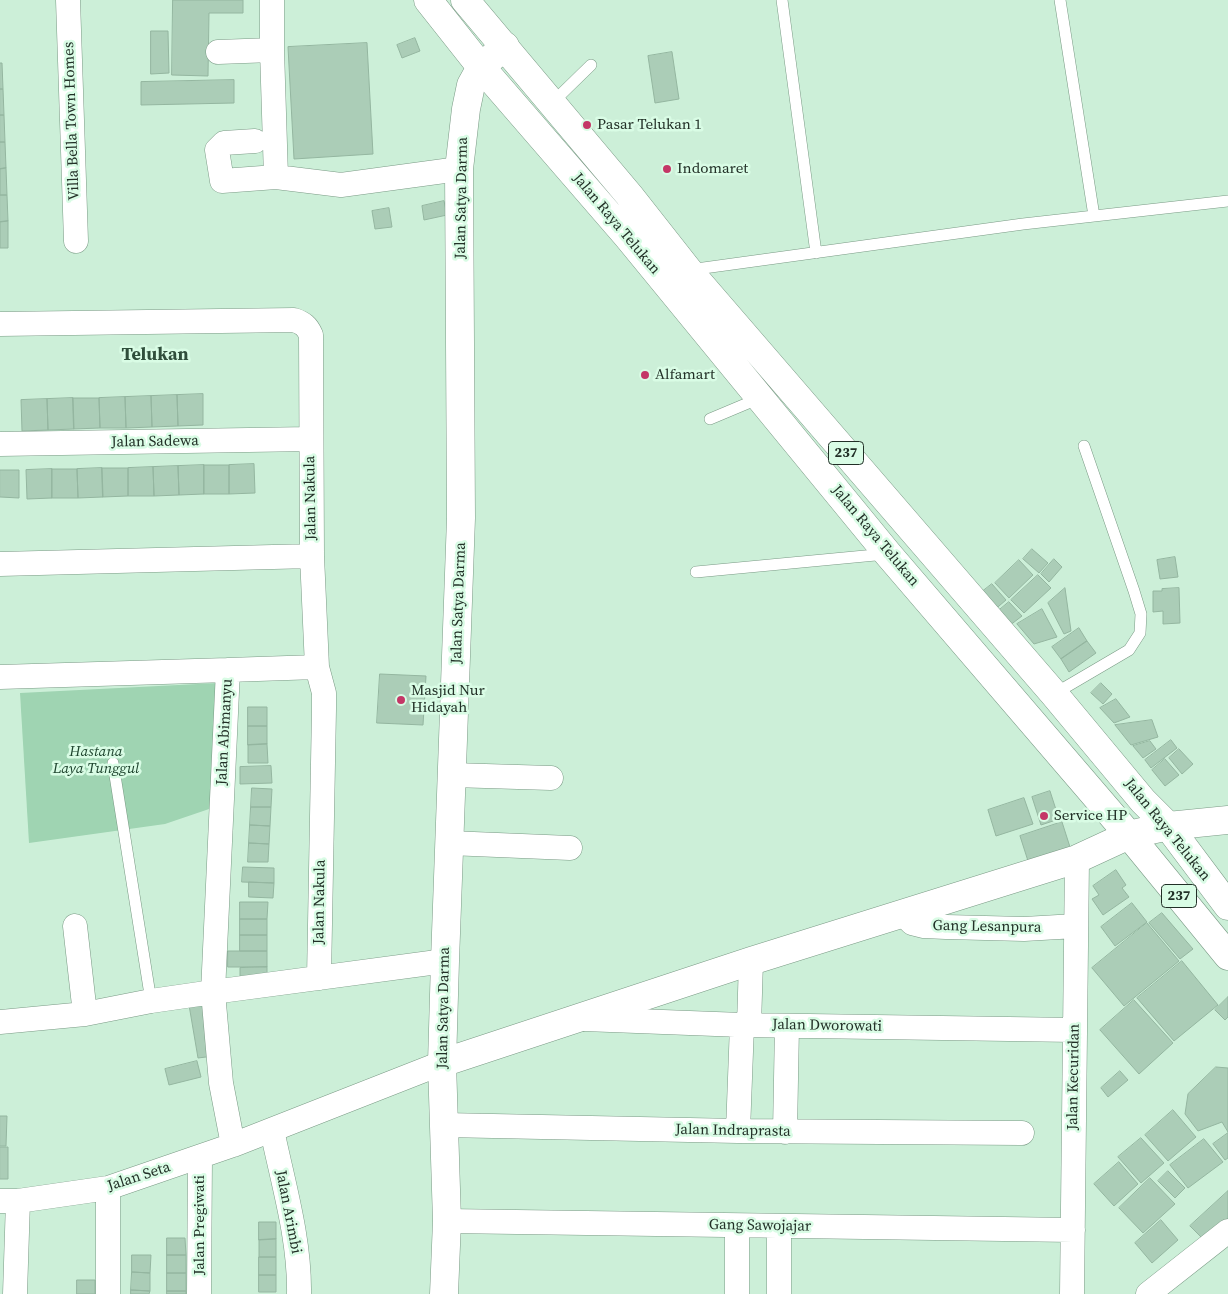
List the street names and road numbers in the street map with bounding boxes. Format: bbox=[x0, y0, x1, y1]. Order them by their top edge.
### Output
street label: Villa Bella Town Homes bbox=[60, 41, 84, 201]
street label: Jalan Satya Darma bbox=[452, 137, 472, 259]
street label: Jalan Raya Telukan bbox=[568, 170, 664, 278]
street label: Jalan Sadewa bbox=[111, 432, 199, 452]
road number: 237 bbox=[828, 442, 864, 464]
street label: Jalan Nakula bbox=[301, 455, 321, 541]
street label: Jalan Raya Telukan bbox=[827, 482, 923, 590]
street label: Jalan Satya Darma bbox=[448, 542, 470, 664]
street label: Jalan Abimanyu bbox=[213, 678, 237, 786]
street label: Jalan Raya Telukan bbox=[1120, 775, 1214, 885]
street label: Jalan Nakula bbox=[310, 859, 330, 945]
road number: 237 bbox=[1162, 884, 1196, 908]
street label: Gang Lesanpura bbox=[932, 917, 1042, 937]
street label: Jalan Satya Darma bbox=[434, 947, 454, 1069]
street label: Jalan Dworowati bbox=[772, 1016, 882, 1036]
street label: Jalan Kecuridan bbox=[1064, 1024, 1084, 1130]
street label: Jalan Indraprasta bbox=[675, 1121, 791, 1141]
street label: Jalan Seta bbox=[105, 1158, 173, 1196]
street label: Jalan Arimbi bbox=[271, 1169, 305, 1255]
street label: Jalan Pregiwati bbox=[191, 1175, 209, 1275]
street label: Gang Sawojajar bbox=[709, 1216, 811, 1236]

